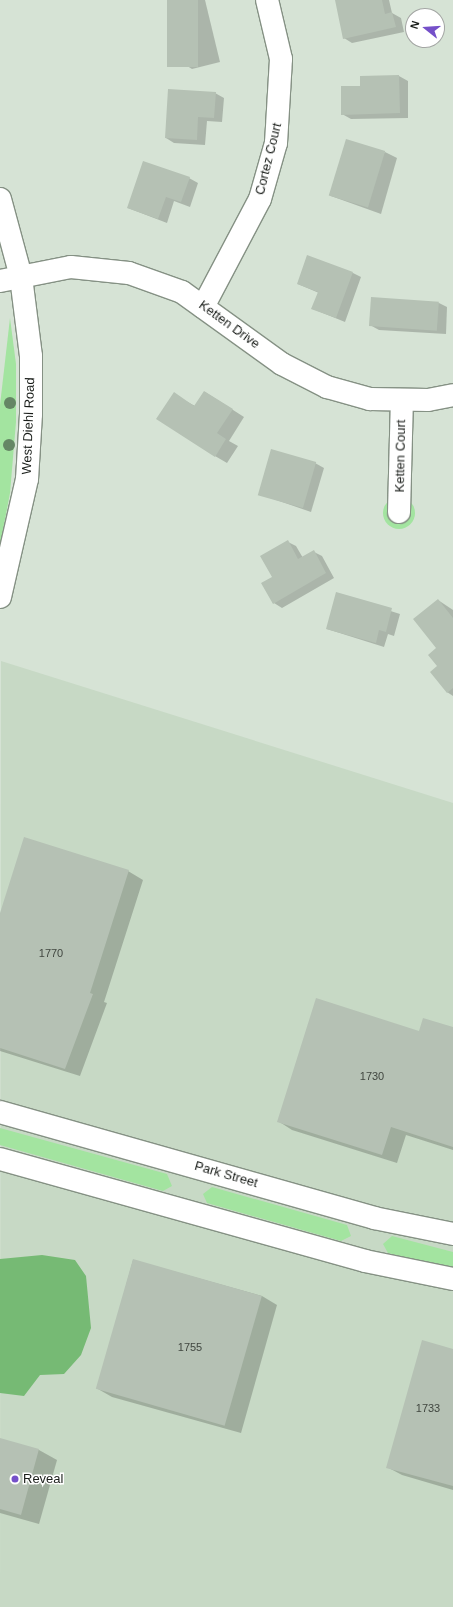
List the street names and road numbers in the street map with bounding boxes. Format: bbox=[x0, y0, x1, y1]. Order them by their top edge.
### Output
street label: Cortez Court bbox=[253, 121, 285, 197]
street label: Ketten Drive bbox=[195, 298, 263, 352]
street label: West Diehl Road bbox=[20, 377, 38, 475]
street label: Ketten Court bbox=[393, 419, 409, 493]
street label: Park Street bbox=[193, 1159, 259, 1191]

